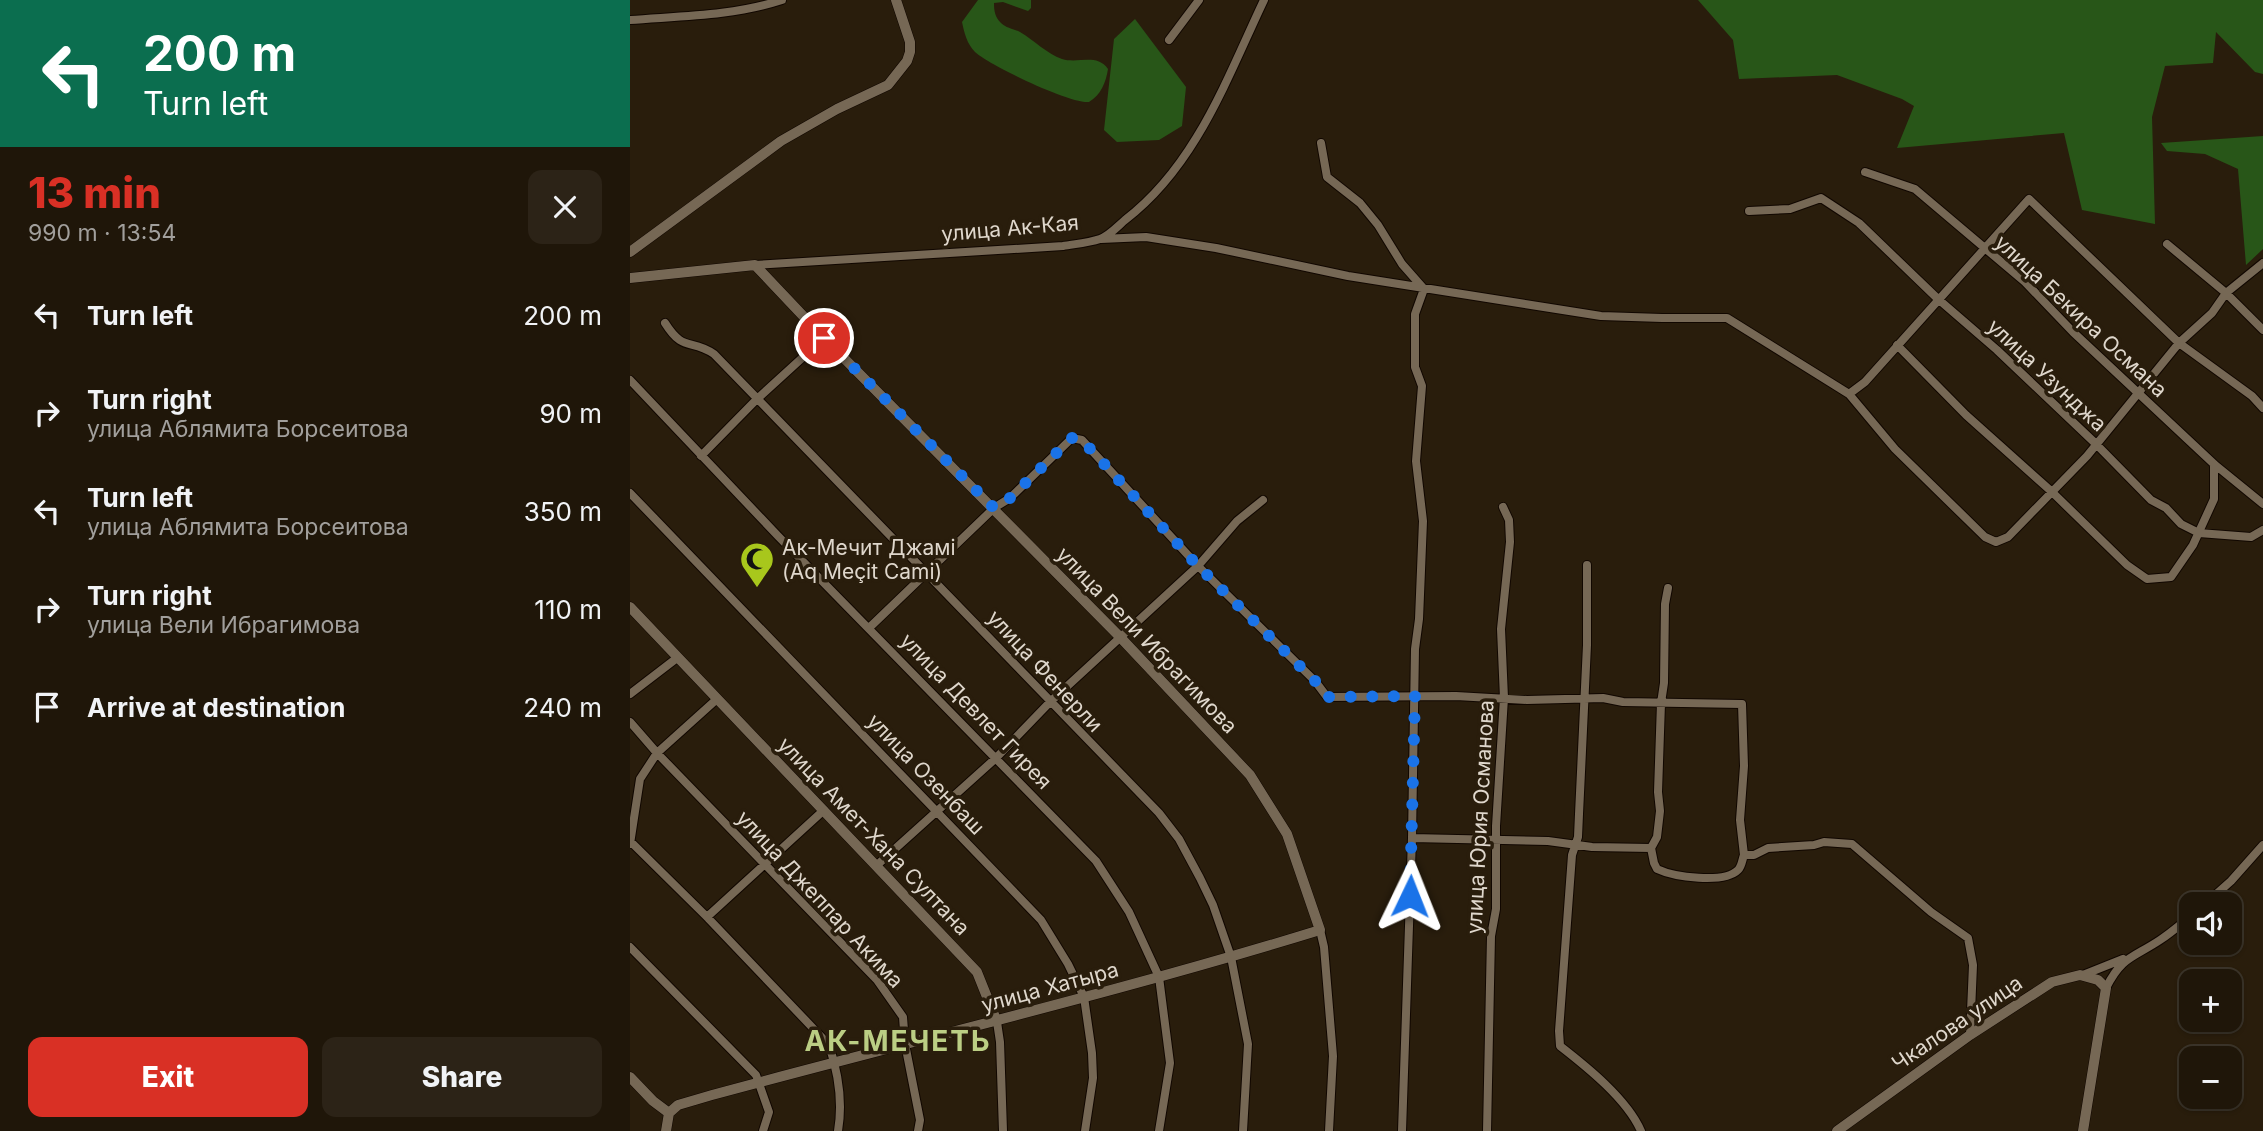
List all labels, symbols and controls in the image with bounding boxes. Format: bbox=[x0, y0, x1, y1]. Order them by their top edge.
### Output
text: 200 m bbox=[143, 24, 296, 83]
icon: left bbox=[28, 28, 119, 119]
text: Turn left bbox=[143, 84, 268, 123]
text: 13 min bbox=[28, 167, 161, 218]
button: close bbox=[528, 170, 602, 244]
street label: улица Ак-Кая bbox=[940, 210, 1080, 246]
text: 990 m · 13:54 bbox=[28, 219, 176, 247]
street label: улица Бекира Османа bbox=[1990, 230, 2172, 402]
icon: left bbox=[28, 296, 66, 334]
text: Turn left bbox=[87, 300, 193, 331]
text: 200 m bbox=[523, 300, 602, 331]
pin bbox=[794, 308, 854, 368]
street label: улица Узунджа bbox=[1982, 314, 2112, 436]
icon: arrive bbox=[805, 319, 843, 357]
text: Turn right bbox=[87, 384, 212, 415]
icon: right bbox=[28, 394, 66, 432]
text: 90 m bbox=[539, 398, 602, 429]
text: улица Аблямита Борсеитова bbox=[87, 415, 409, 443]
text: Turn left bbox=[87, 482, 193, 513]
icon: left bbox=[28, 492, 66, 530]
text: 350 m bbox=[524, 496, 602, 527]
text: улица Аблямита Борсеитова bbox=[87, 513, 409, 541]
place label: Ак-Мечит Джамі (Aq Meçit Cami) bbox=[782, 535, 956, 584]
mosque icon: Ак-Мечит Джамі (Aq Meçit Cami) bbox=[738, 540, 776, 589]
street label: улица Вели Ибрагимова bbox=[1051, 542, 1243, 738]
text: Turn right bbox=[87, 580, 212, 611]
icon: right bbox=[28, 590, 66, 628]
text: 110 m bbox=[534, 594, 602, 625]
street label: улица Фенерли bbox=[982, 605, 1108, 737]
text: улица Вели Ибрагимова bbox=[87, 611, 360, 639]
street label: улица Девлет Гирея bbox=[895, 628, 1057, 794]
icon: arrive bbox=[28, 688, 66, 726]
text: Arrive at destination bbox=[87, 692, 346, 723]
text: 240 m bbox=[523, 692, 602, 723]
street label: улица Юрия Османова bbox=[1461, 699, 1499, 935]
street label: улица Озенбаш bbox=[862, 708, 990, 840]
street label: улица Амет-Хана Султана bbox=[773, 732, 975, 940]
street label: улица Джеппар Акима bbox=[731, 805, 909, 993]
position arrow bbox=[1373, 859, 1447, 933]
map controls bbox=[2179, 892, 2242, 1109]
button: sound bbox=[2179, 892, 2242, 955]
street label: улица Хатыра bbox=[979, 957, 1121, 1017]
button: + bbox=[2179, 969, 2242, 1032]
street label: Чкалова улица bbox=[1887, 970, 2027, 1076]
district label: АК-МЕЧЕТЬ bbox=[804, 1024, 992, 1058]
button: Exit bbox=[28, 1037, 308, 1117]
button: Share bbox=[322, 1037, 602, 1117]
button: − bbox=[2179, 1046, 2242, 1109]

